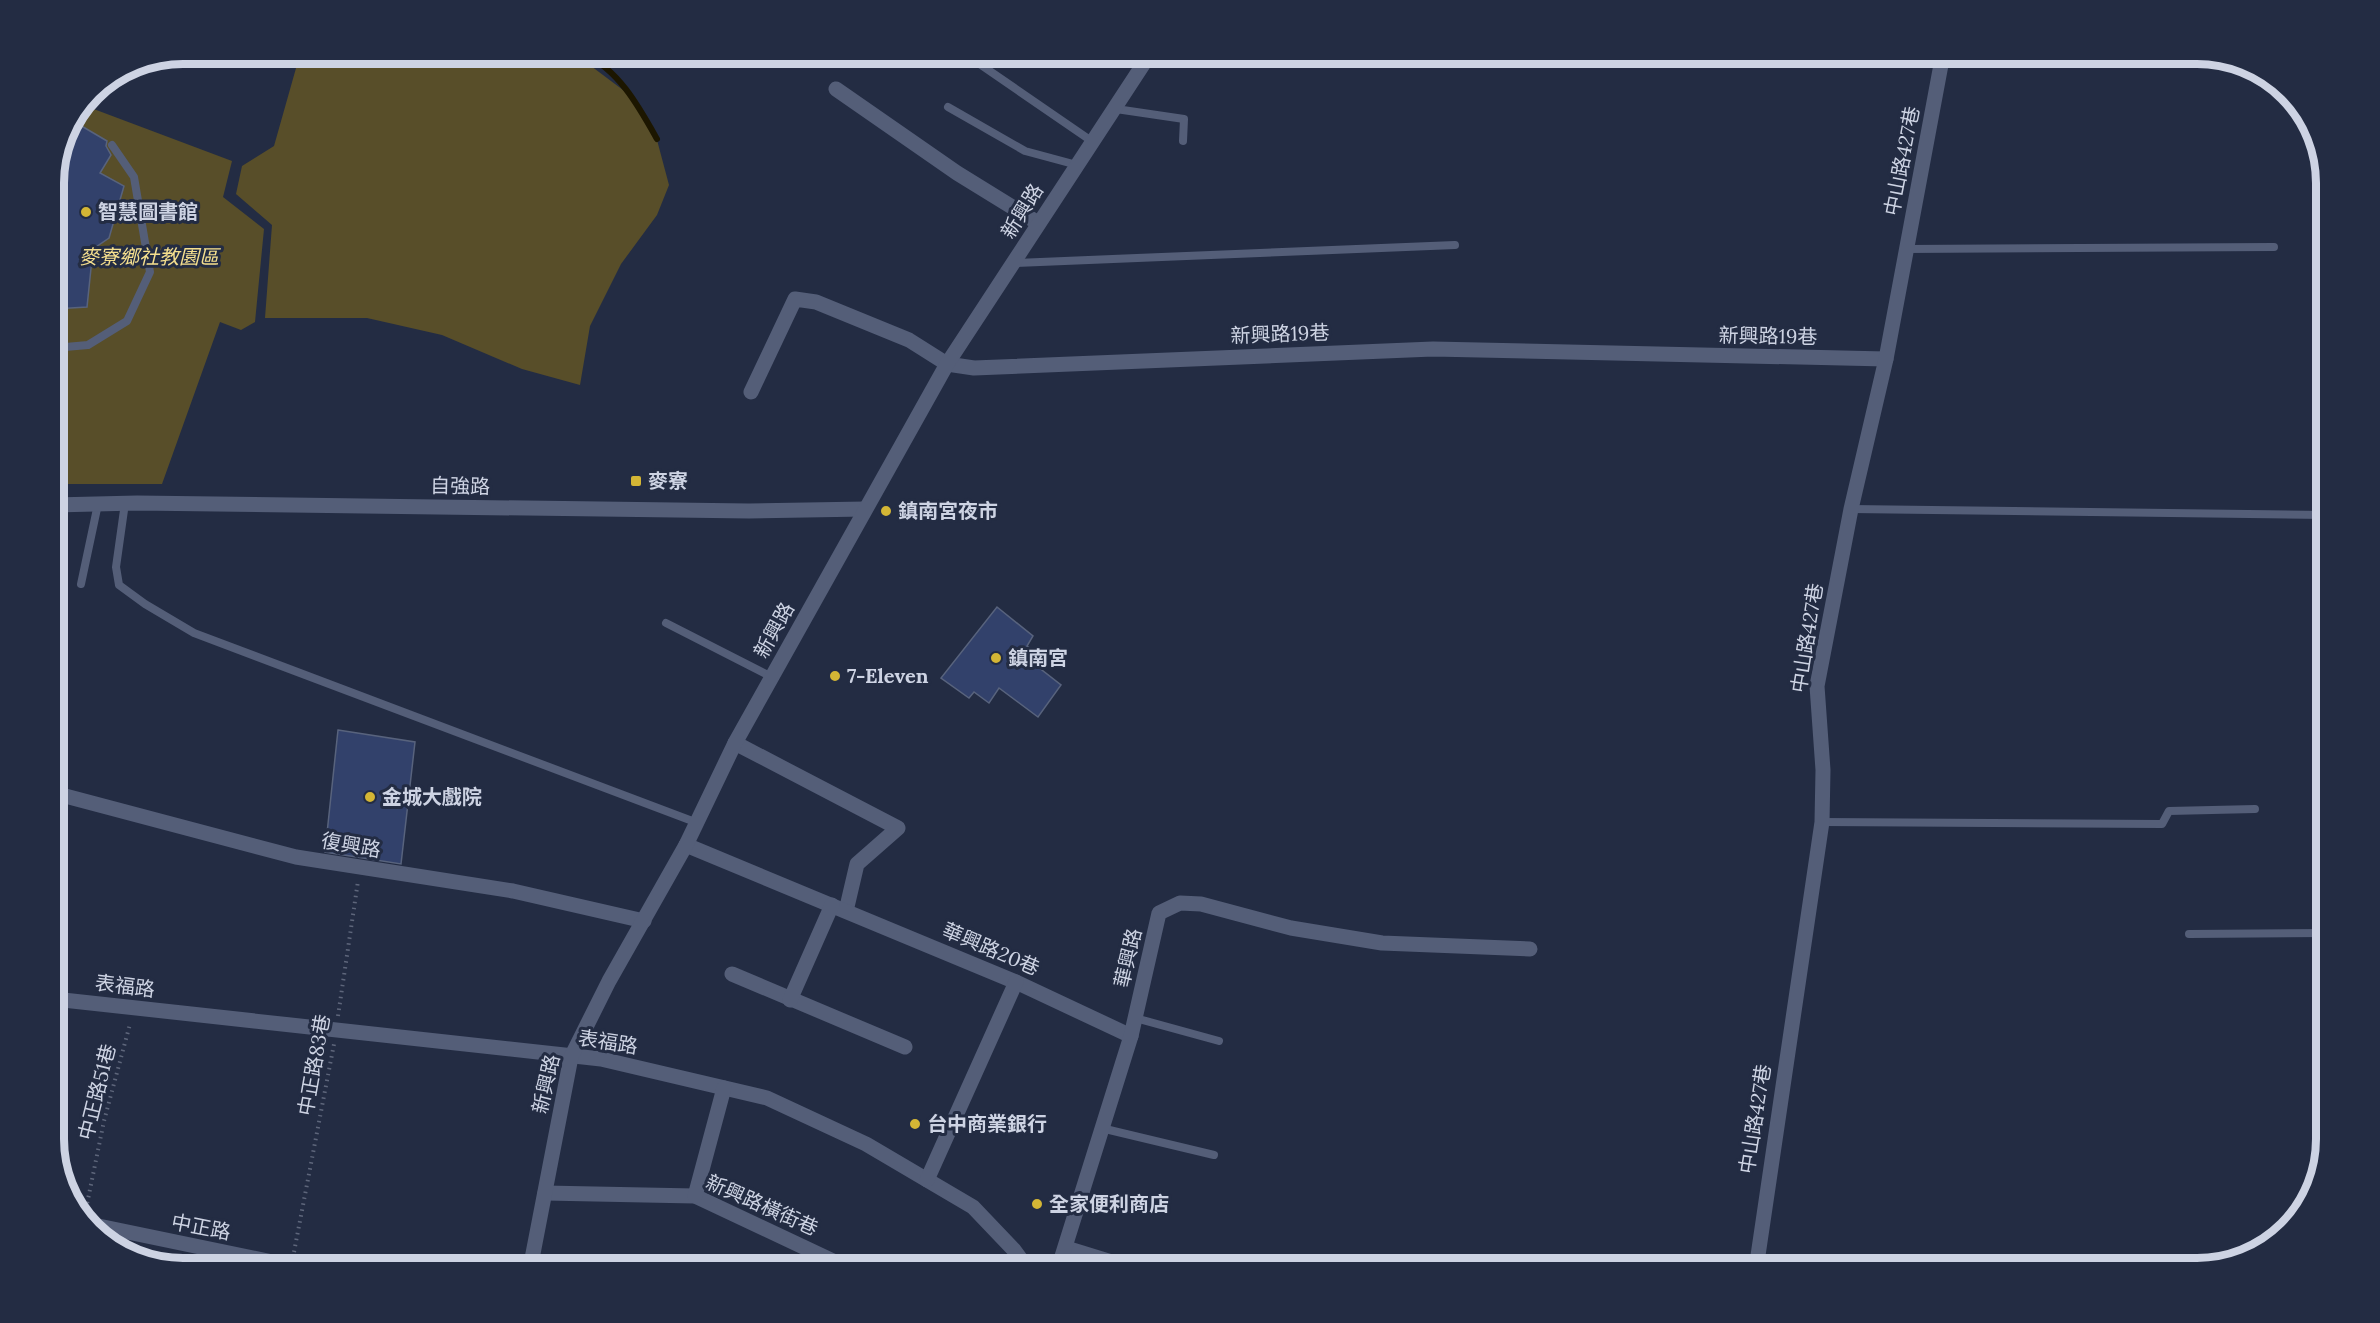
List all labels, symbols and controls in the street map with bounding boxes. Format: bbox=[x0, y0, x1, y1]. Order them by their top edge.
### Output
street label: 中山路427巷 bbox=[1879, 104, 1924, 218]
street label: 新興路 bbox=[995, 179, 1048, 243]
place label: 智慧圖書館 bbox=[98, 199, 198, 224]
marker: 智慧圖書館 bbox=[79, 205, 93, 219]
park label: 麥寮鄉社教園區 bbox=[79, 244, 222, 269]
street label: 新興路19巷 bbox=[1230, 319, 1330, 348]
street label: 新興路19巷 bbox=[1718, 322, 1818, 349]
place label: 麥寮 bbox=[648, 468, 688, 493]
street label: 自強路 bbox=[430, 472, 490, 499]
marker: 麥寮 bbox=[629, 474, 643, 488]
place label: 鎮南宮夜市 bbox=[898, 498, 998, 523]
marker: 鎮南宮夜市 bbox=[879, 504, 893, 518]
street label: 中山路427巷 bbox=[1785, 581, 1828, 695]
street label: 新興路 bbox=[748, 597, 799, 662]
place label: 鎮南宮 bbox=[1008, 645, 1068, 670]
marker: 鎮南宮 bbox=[989, 651, 1003, 665]
place label: 7-Eleven bbox=[847, 663, 929, 688]
marker: 7-Eleven bbox=[828, 669, 842, 683]
place label: 金城大戲院 bbox=[382, 784, 482, 809]
marker: 金城大戲院 bbox=[363, 790, 377, 804]
street label: 復興路 bbox=[319, 827, 383, 862]
street label: 華興路20巷 bbox=[939, 917, 1044, 980]
street label: 華興路 bbox=[1109, 926, 1146, 990]
street label: 表福路 bbox=[94, 969, 156, 1002]
street label: 中正路83巷 bbox=[292, 1012, 335, 1118]
street label: 表福路 bbox=[576, 1024, 640, 1059]
street label: 中正路51巷 bbox=[73, 1041, 121, 1143]
street label: 新興路 bbox=[527, 1052, 564, 1116]
street label: 中山路427巷 bbox=[1733, 1062, 1776, 1176]
place label: 台中商業銀行 bbox=[927, 1111, 1047, 1136]
marker: 台中商業銀行 bbox=[908, 1117, 922, 1131]
street label: 新興路橫街巷 bbox=[702, 1169, 822, 1240]
place label: 全家便利商店 bbox=[1049, 1191, 1169, 1216]
marker: 全家便利商店 bbox=[1030, 1197, 1044, 1211]
street label: 中正路 bbox=[169, 1209, 233, 1245]

